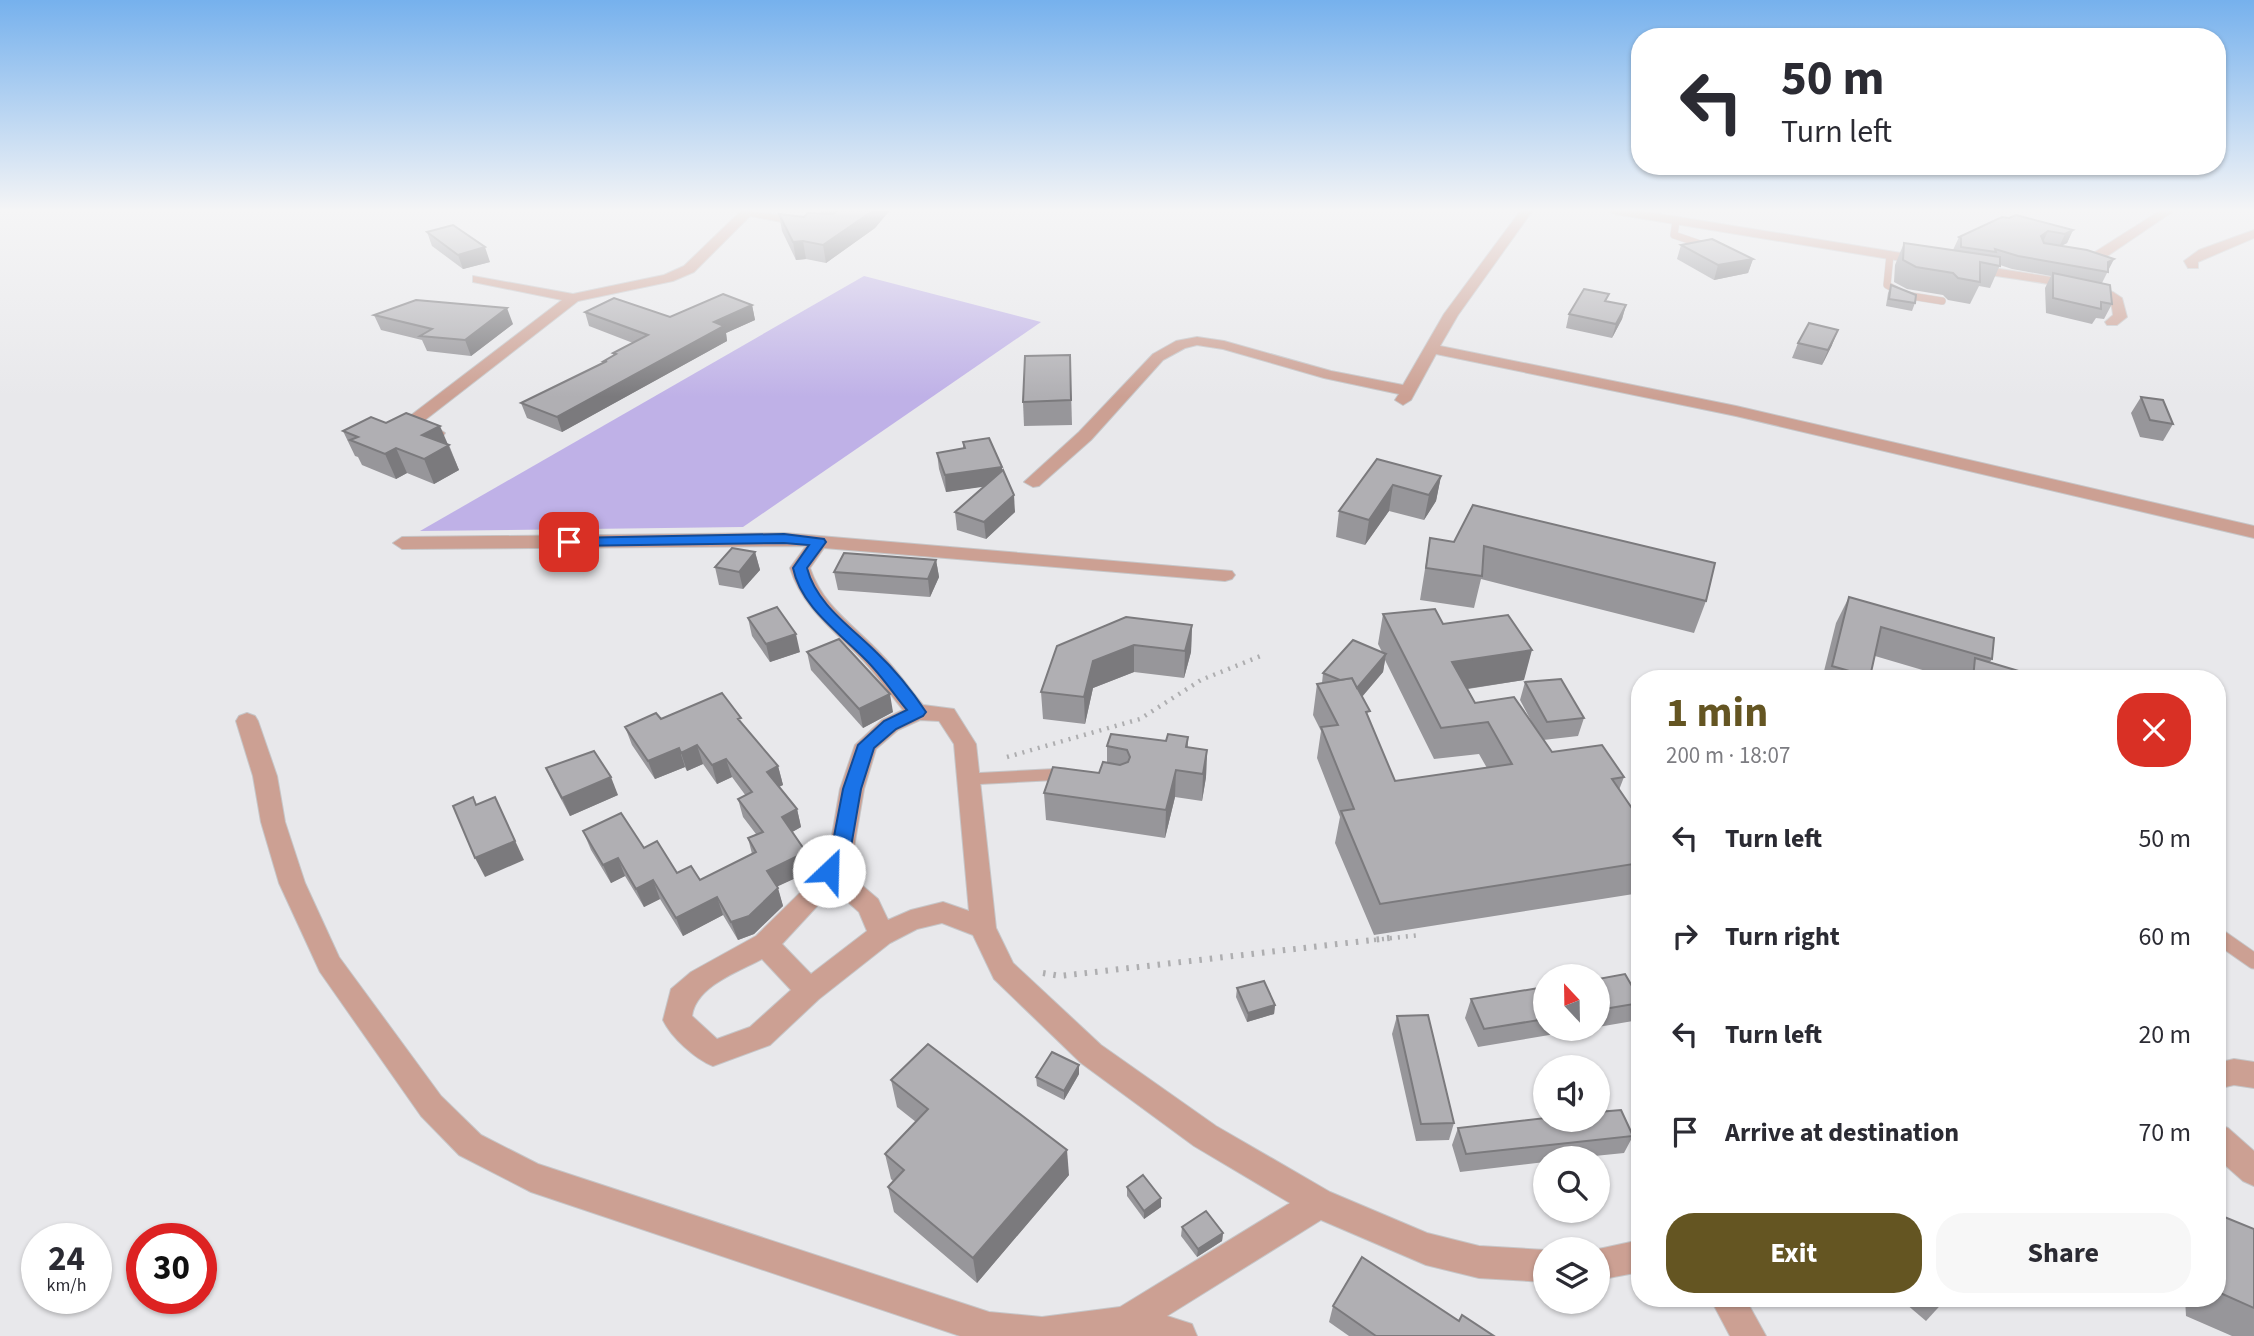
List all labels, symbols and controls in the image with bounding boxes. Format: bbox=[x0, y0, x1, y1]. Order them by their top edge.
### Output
text: 50 m bbox=[1781, 44, 1885, 114]
icon: left bbox=[1666, 56, 1757, 147]
text: Turn left bbox=[1781, 109, 1892, 155]
pin bbox=[539, 512, 599, 572]
icon: arrive bbox=[550, 523, 588, 561]
text: 1 min bbox=[1666, 683, 1768, 743]
button: close bbox=[2117, 693, 2191, 767]
text: 200 m · 18:07 bbox=[1666, 739, 1790, 772]
icon: left bbox=[1666, 819, 1704, 857]
text: Turn left bbox=[1725, 820, 1822, 857]
text: 50 m bbox=[2138, 820, 2191, 857]
position arrow bbox=[792, 834, 866, 908]
icon: right bbox=[1666, 917, 1704, 955]
text: Turn right bbox=[1725, 918, 1840, 955]
text: 60 m bbox=[2138, 918, 2191, 955]
north arrow bbox=[1533, 964, 1610, 1041]
map controls bbox=[1533, 964, 1610, 1314]
icon: left bbox=[1666, 1015, 1704, 1053]
text: Turn left bbox=[1725, 1016, 1822, 1053]
text: 20 m bbox=[2138, 1016, 2191, 1053]
button: sound bbox=[1533, 1055, 1610, 1132]
icon: arrive bbox=[1666, 1113, 1704, 1151]
text: Arrive at destination bbox=[1725, 1114, 1959, 1151]
text: 70 m bbox=[2138, 1114, 2191, 1151]
button: search bbox=[1533, 1146, 1610, 1223]
button: Exit bbox=[1666, 1213, 1922, 1293]
button: Share bbox=[1936, 1213, 2191, 1293]
speed limit sign: 30 bbox=[126, 1223, 217, 1314]
text: 24 bbox=[48, 1234, 85, 1284]
button: layers bbox=[1533, 1237, 1610, 1314]
text: km/h bbox=[47, 1273, 86, 1298]

